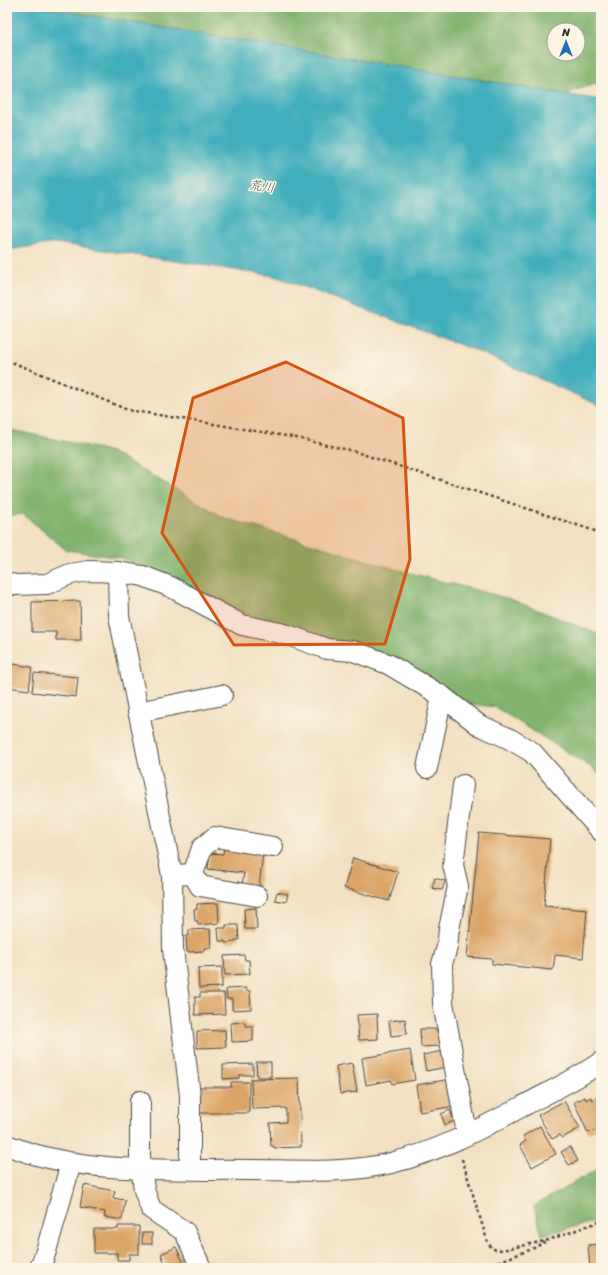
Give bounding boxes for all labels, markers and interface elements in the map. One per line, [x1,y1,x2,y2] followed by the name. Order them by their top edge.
[546,22,586,62] north arrow
[561,23,570,42] text: N
[248,173,276,199] water label: 荒川

